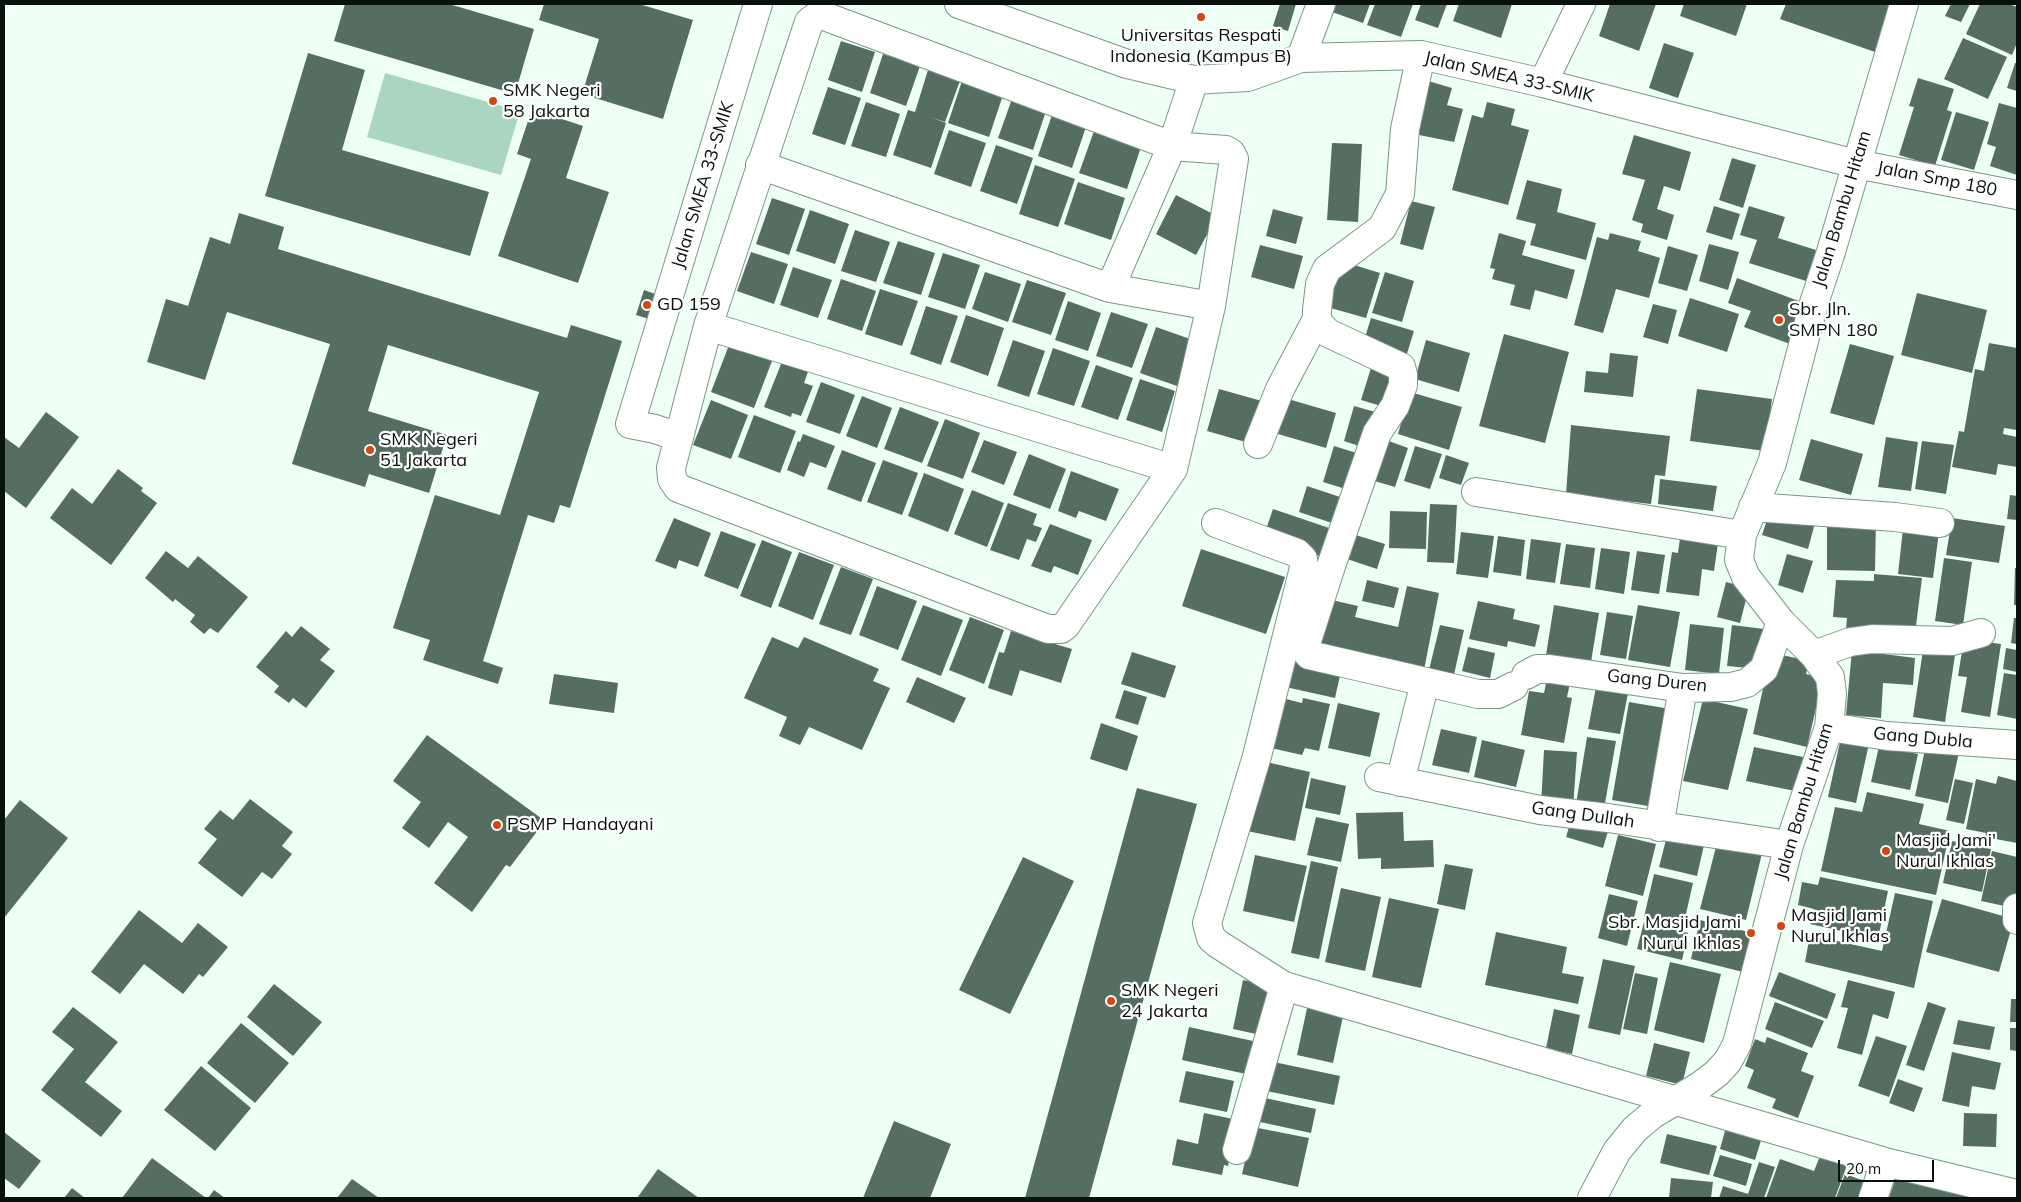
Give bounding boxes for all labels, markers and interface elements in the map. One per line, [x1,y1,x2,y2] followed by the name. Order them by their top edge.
[1195,11,1207,23] marker: Universitas Respati Indonesia (Kampus B)
[1110,25,1292,68] place label: Universitas Respati Indonesia (Kampus B)
[1422,47,1596,107] street label: Jalan SMEA 33-SMIK
[503,80,600,122] place label: SMK Negeri 58 Jakarta
[487,95,499,107] marker: SMK Negeri 58 Jakarta
[667,99,739,271] street label: Jalan SMEA 33-SMIK
[1808,128,1876,290] street label: Jalan Bambu Hitam
[1875,157,1999,201] street label: Jalan Smp 180
[657,294,721,316] place label: GD 159
[641,299,653,311] marker: GD 159
[1789,299,1878,342] place label: Sbr. Jln. SMPN 180
[1773,314,1785,326] marker: Sbr. Jln. SMPN 180
[380,429,477,472] place label: SMK Negeri 51 Jakarta
[364,444,376,456] marker: SMK Negeri 51 Jakarta
[1606,665,1708,697] street label: Gang Duren
[1770,720,1838,882] street label: Jalan Bambu Hitam
[1872,723,1974,753] street label: Gang Dubla
[1530,797,1636,833] street label: Gang Dullah
[507,814,653,836] place label: PSMP Handayani
[491,819,503,831] marker: PSMP Handayani
[1896,830,1996,872] place label: Masjid Jami' Nurul Ikhlas
[1880,845,1892,857] marker: Masjid Jami' Nurul Ikhlas
[1791,905,1889,948] place label: Masjid Jami Nurul Ikhlas
[1608,912,1741,954] place label: Sbr. Masjid Jami Nurul Ikhlas
[1775,920,1787,932] marker: Masjid Jami Nurul Ikhlas
[1745,927,1757,939] marker: Sbr. Masjid Jami Nurul Ikhlas
[1121,980,1218,1022] place label: SMK Negeri 24 Jakarta
[1105,995,1117,1007] marker: SMK Negeri 24 Jakarta
[1841,1150,1937,1182] scale bar
[1846,1159,1881,1178] text: 20 m

